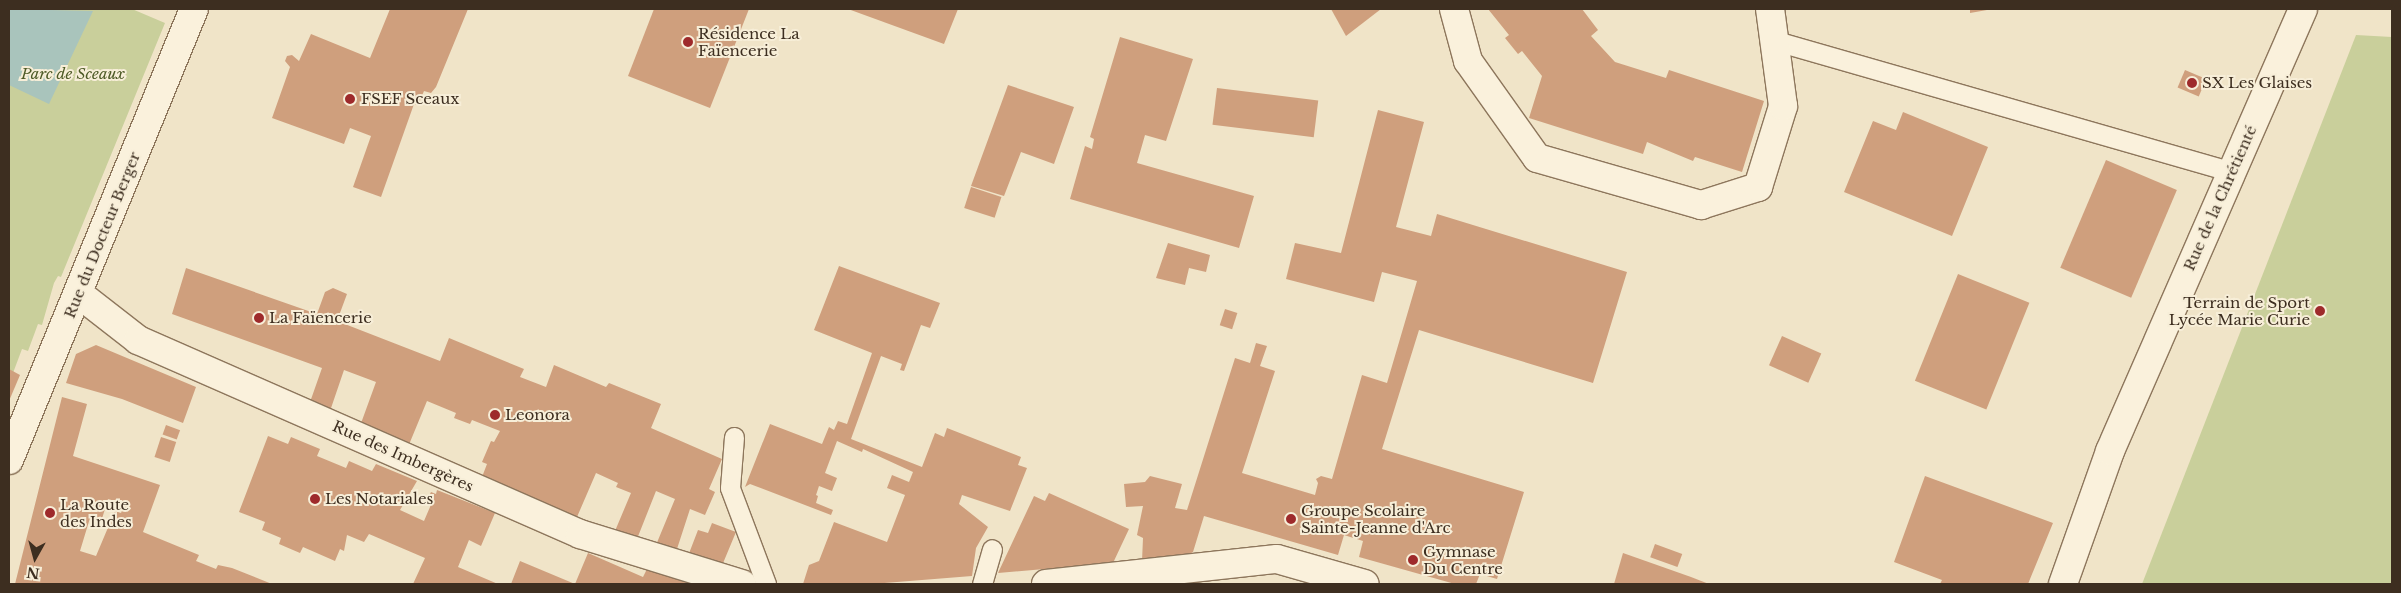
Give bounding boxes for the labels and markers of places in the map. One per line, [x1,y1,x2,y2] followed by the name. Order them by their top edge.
[698,24,799,59] place label: Résidence La Faïencerie
[682,36,694,48] marker: Résidence La Faïencerie
[2202,74,2312,92] place label: SX Les Glaises
[2186,77,2198,89] marker: SX Les Glaises
[361,90,460,108] place label: FSEF Sceaux
[343,92,357,106] marker: FSEF Sceaux
[2169,293,2310,328] place label: Terrain de Sport Lycée Marie Curie
[2314,305,2326,317] marker: Terrain de Sport Lycée Marie Curie
[269,309,372,327] place label: La Faïencerie
[253,312,265,324] marker: La Faïencerie
[505,406,570,424] place label: Leonora
[489,409,501,421] marker: Leonora
[325,490,433,508] place label: Les Notariales
[309,493,321,505] marker: Les Notariales
[60,495,132,530] place label: La Route des Indes
[1301,501,1451,536] place label: Groupe Scolaire Sainte-Jeanne d'Arc
[44,507,56,519] marker: La Route des Indes
[1285,513,1297,525] marker: Groupe Scolaire Sainte-Jeanne d'Arc
[1423,542,1503,577] place label: Gymnase Du Centre
[1407,554,1419,566] marker: Gymnase Du Centre

